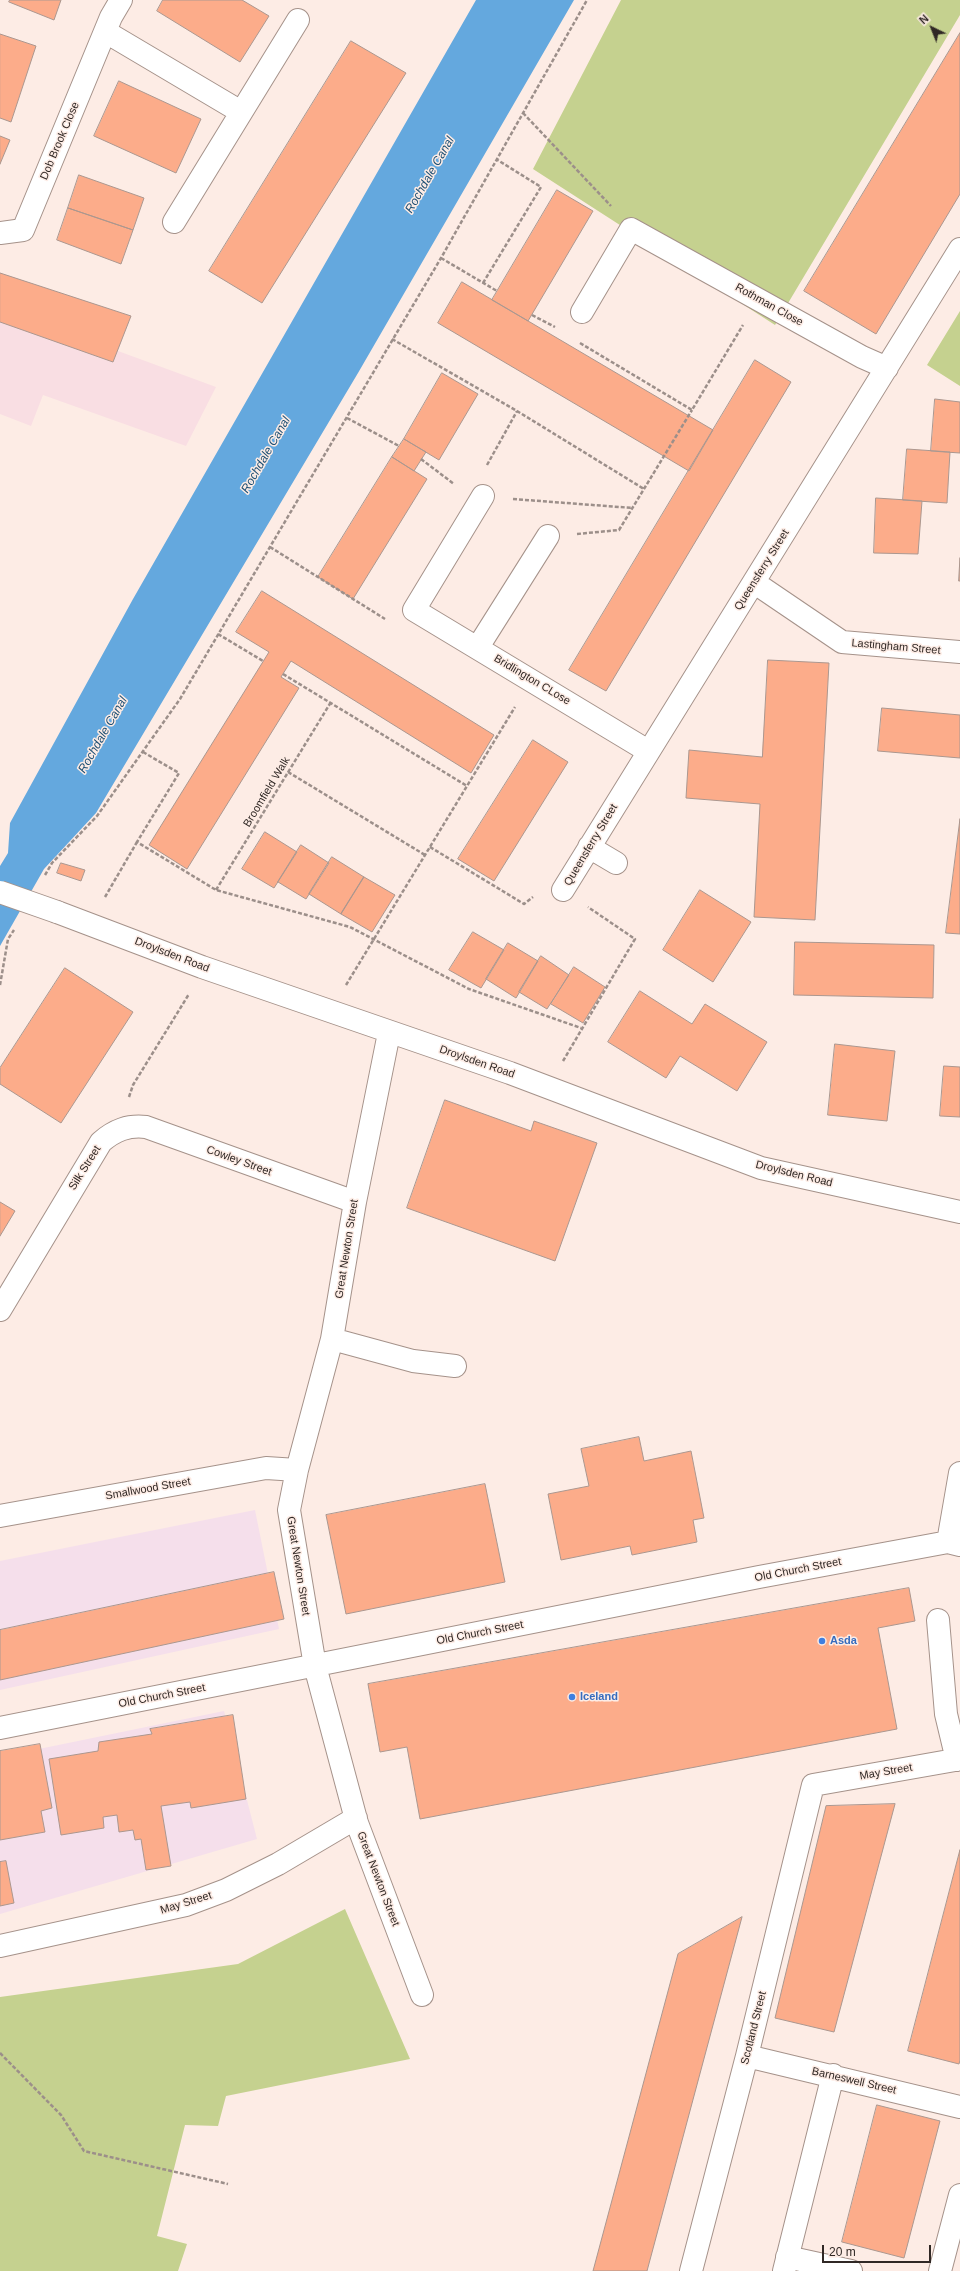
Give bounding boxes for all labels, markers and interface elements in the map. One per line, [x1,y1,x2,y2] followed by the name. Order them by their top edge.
[912,8,952,48] north arrow
[917,12,931,26] text: N
[38,100,82,182] street label: Dob Brook Close
[402,134,458,216] water label: Rochdale Canal
[733,281,805,329] street label: Rothman Close
[238,414,294,496] water label: Rochdale Canal
[732,527,792,613] street label: Queensferry Street
[851,637,941,657] street label: Lastingham Street
[491,652,573,708] street label: Bridlington CLose
[75,694,131,776] water label: Rochdale Canal
[241,754,293,830] street label: Broomfield Walk
[561,802,621,888] street label: Queensferry Street
[133,935,211,975] street label: Droylsden Road
[438,1043,516,1081] street label: Droylsden Road
[66,1143,104,1193] street label: Silk Street
[205,1143,273,1179] street label: Cowley Street
[754,1158,834,1190] street label: Droylsden Road
[333,1198,361,1300] street label: Great Newton Street
[104,1475,192,1503] street label: Smallwood Street
[284,1515,312,1617] street label: Great Newton Street
[754,1555,842,1585] street label: Old Church Street
[436,1618,524,1648] street label: Old Church Street
[830,1634,857,1648] place label: Asda
[817,1636,827,1646] marker: Asda
[118,1681,206,1711] street label: Old Church Street
[580,1690,618,1704] place label: Iceland
[567,1692,577,1702] marker: Iceland
[859,1761,913,1783] street label: May Street
[354,1830,402,1928] street label: Great Newton Street
[159,1889,213,1917] street label: May Street
[738,1990,770,2066] street label: Scotland Street
[811,2065,897,2097] street label: Barneswell Street
[824,2237,933,2263] scale bar
[829,2245,856,2259] text: 20 m

